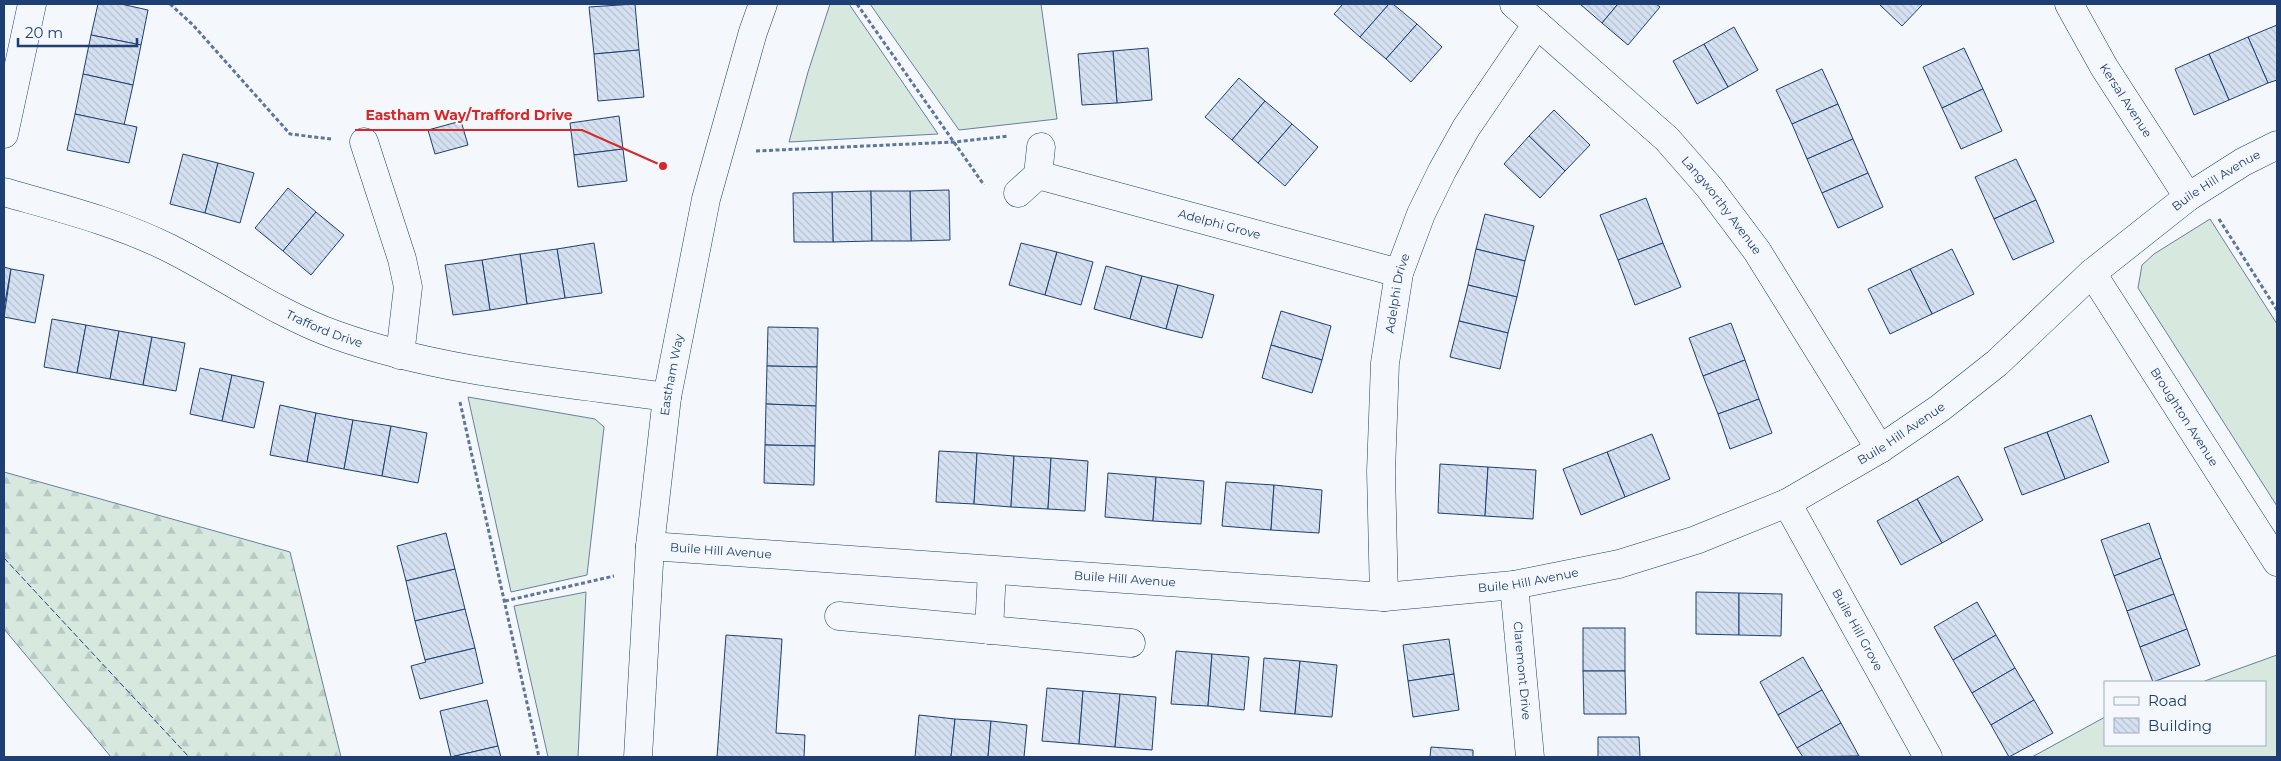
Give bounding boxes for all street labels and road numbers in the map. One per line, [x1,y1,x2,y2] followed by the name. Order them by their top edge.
[2097,61,2155,140] street label: Kersal Avenue
[2169,147,2263,214] street label: Buile Hill Avenue
[1678,153,1765,257] street label: Langworthy Avenue
[1177,205,1262,242] street label: Adelphi Grove
[1382,251,1413,334] street label: Adelphi Drive
[284,306,364,350] street label: Trafford Drive
[657,332,686,416] street label: Eastham Way
[2147,364,2222,469] street label: Broughton Avenue
[1855,399,1948,468] street label: Buile Hill Avenue
[669,539,772,561] street label: Buile Hill Avenue
[1477,564,1580,595] street label: Buile Hill Avenue
[1074,567,1176,590] street label: Buile Hill Avenue
[1829,586,1887,673] street label: Buile Hill Grove
[1510,621,1535,720] street label: Claremont Drive

